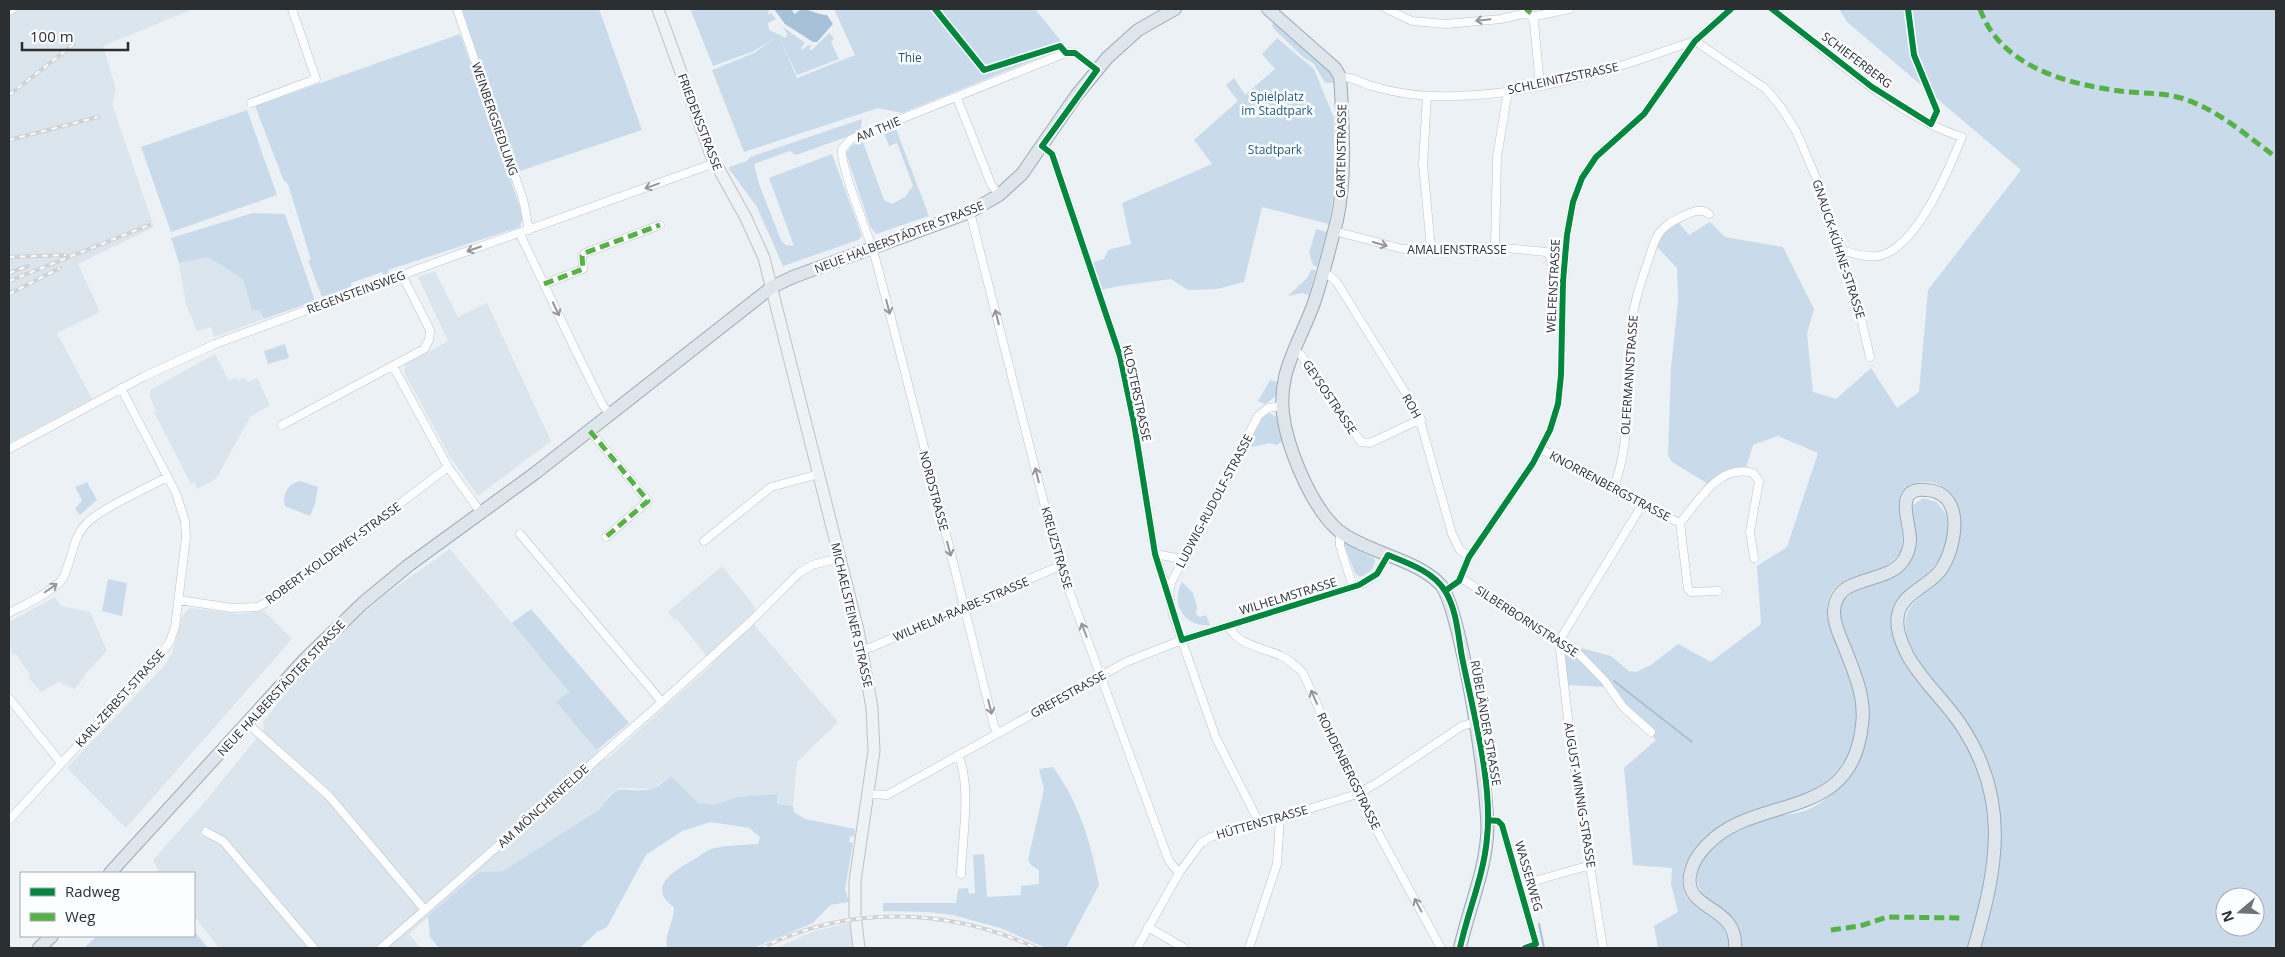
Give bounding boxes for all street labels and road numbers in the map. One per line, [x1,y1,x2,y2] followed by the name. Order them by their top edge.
[1818,28,1896,92] street label: SCHIEFERBERG
[1506,58,1620,98] street label: SCHLEINITZSTRASSE
[468,60,522,178] street label: WEINBERGSIEDLUNG
[674,71,726,173] street label: FRIEDENSSTRASSE
[1332,104,1350,198] street label: GARTENSTRASSE
[853,112,903,146] street label: AM THIE
[1808,177,1870,321] street label: GNAUCK-KÜHNE-STRASSE
[812,197,986,277] street label: NEUE HALBERSTÄDTER STRASSE
[1542,239,1564,333] street label: WELFENSTRASSE
[1407,241,1507,258] street label: AMALIENSTRASSE
[304,266,408,318] street label: REGENSTEINSWEG
[1616,314,1642,436] street label: OLFERMANNSTRASSE
[1118,343,1156,443] street label: KLOSTERSTRASSE
[1299,357,1361,437] street label: GEYSOSTRASSE
[1398,391,1426,421] street label: ROH
[1171,431,1257,571] street label: LUDWIG-RUDOLF-STRASSE
[1547,447,1673,525] street label: KNORRENBERGSTRASSE
[915,449,953,533] street label: NORDSTRASSE
[262,498,404,608] street label: ROBERT-KOLDEWEY-STRASSE
[1037,505,1077,591] street label: KREUZSTRASSE
[827,541,877,689] street label: MICHAELSTEINER STRASSE
[890,573,1032,645] street label: WILHELM-RAABE-STRASSE
[1237,573,1339,619] street label: WILHELMSTRASSE
[1472,581,1582,661] street label: SILBERBORNSTRASSE
[213,616,349,760] street label: NEUE HALBERSTÄDTER STRASSE
[71,645,169,751] street label: KARL-ZERBST-STRASSE
[1467,659,1505,787] street label: RÜBELÄNDER STRASSE
[1027,666,1109,722] street label: GREFESTRASSE
[1313,709,1385,833] street label: ROHDENBERGSTRASSE
[1560,721,1600,869] street label: AUGUST-WINNIG-STRASSE
[494,760,592,852] street label: AM MÖNCHENFELDE
[1214,801,1310,843] street label: HÜTTENSTRASSE
[1511,839,1547,913] street label: WASSERWEG

